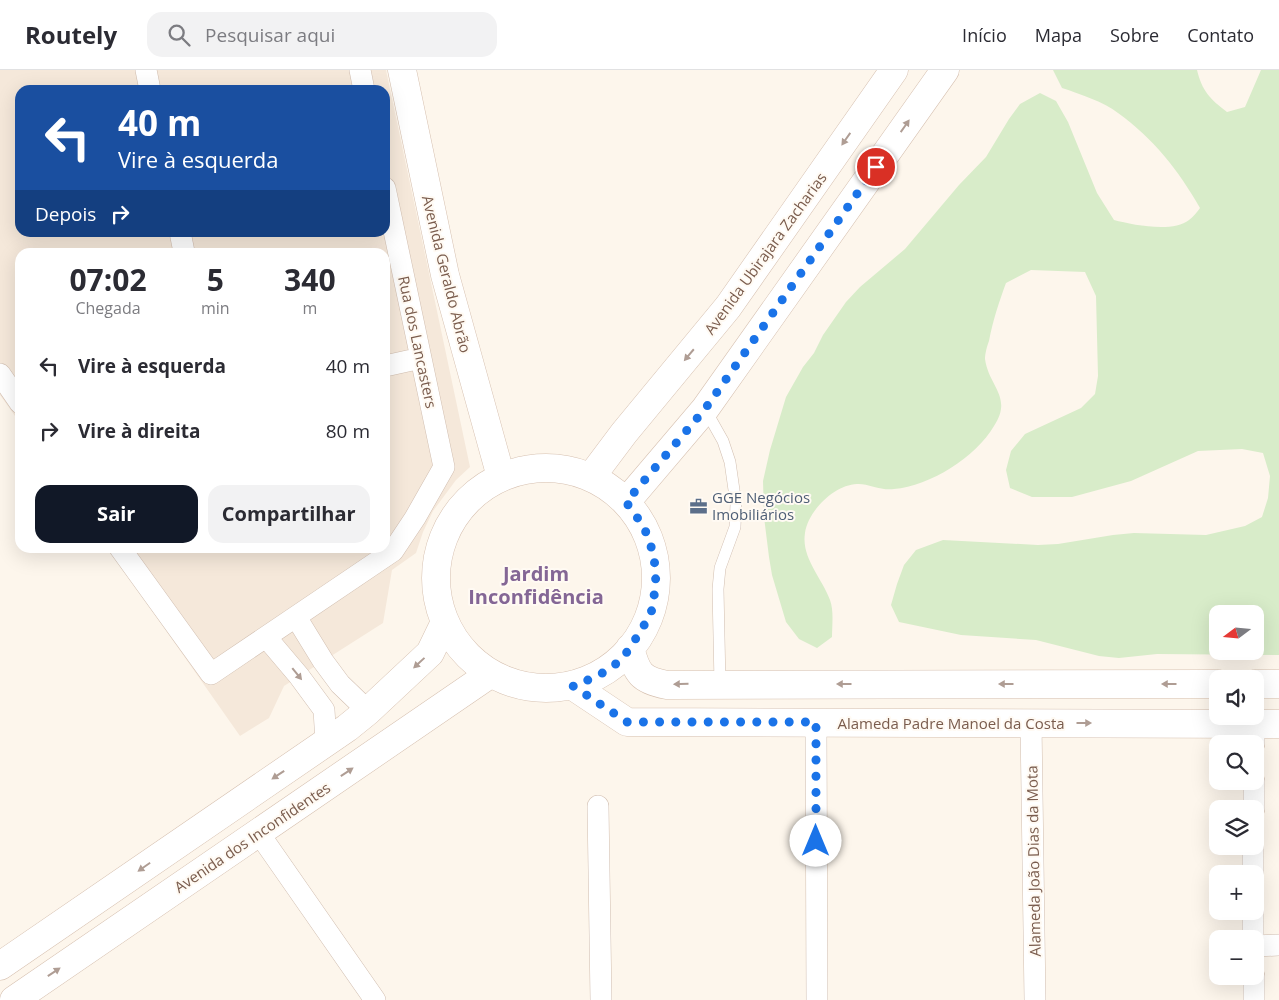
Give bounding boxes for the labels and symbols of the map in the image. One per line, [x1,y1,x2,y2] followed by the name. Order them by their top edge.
[900,119,910,133] one-way arrow
[841,132,851,145] one-way arrow
[855,146,897,188] pin
[699,168,831,338] street label: Avenida Ubirajara Zacharias
[418,193,476,355] street label: Avenida Geraldo Abrão
[394,274,442,410] street label: Rua dos Lancasters
[683,348,694,361] one-way arrow
[712,487,810,524] place label: GGE Negócios Imobiliários
[688,496,708,516] office icon: GGE Negócios Imobiliários
[468,560,604,610] district label: Jardim Inconfidência
[1209,605,1264,660] north arrow
[413,657,425,669] one-way arrow
[292,667,303,680] one-way arrow
[673,680,689,688] one-way arrow
[836,680,852,688] one-way arrow
[998,680,1014,688] one-way arrow
[1161,680,1177,688] one-way arrow
[837,713,1065,733] street label: Alameda Padre Manoel da Costa
[1076,719,1092,727] one-way arrow
[1021,765,1045,957] street label: Alameda João Dias da Mota
[340,767,353,777] one-way arrow
[272,770,285,780] one-way arrow
[170,777,334,897] street label: Avenida dos Inconfidentes
[789,814,841,866] position arrow
[138,862,151,872] one-way arrow
[47,968,61,977] one-way arrow

